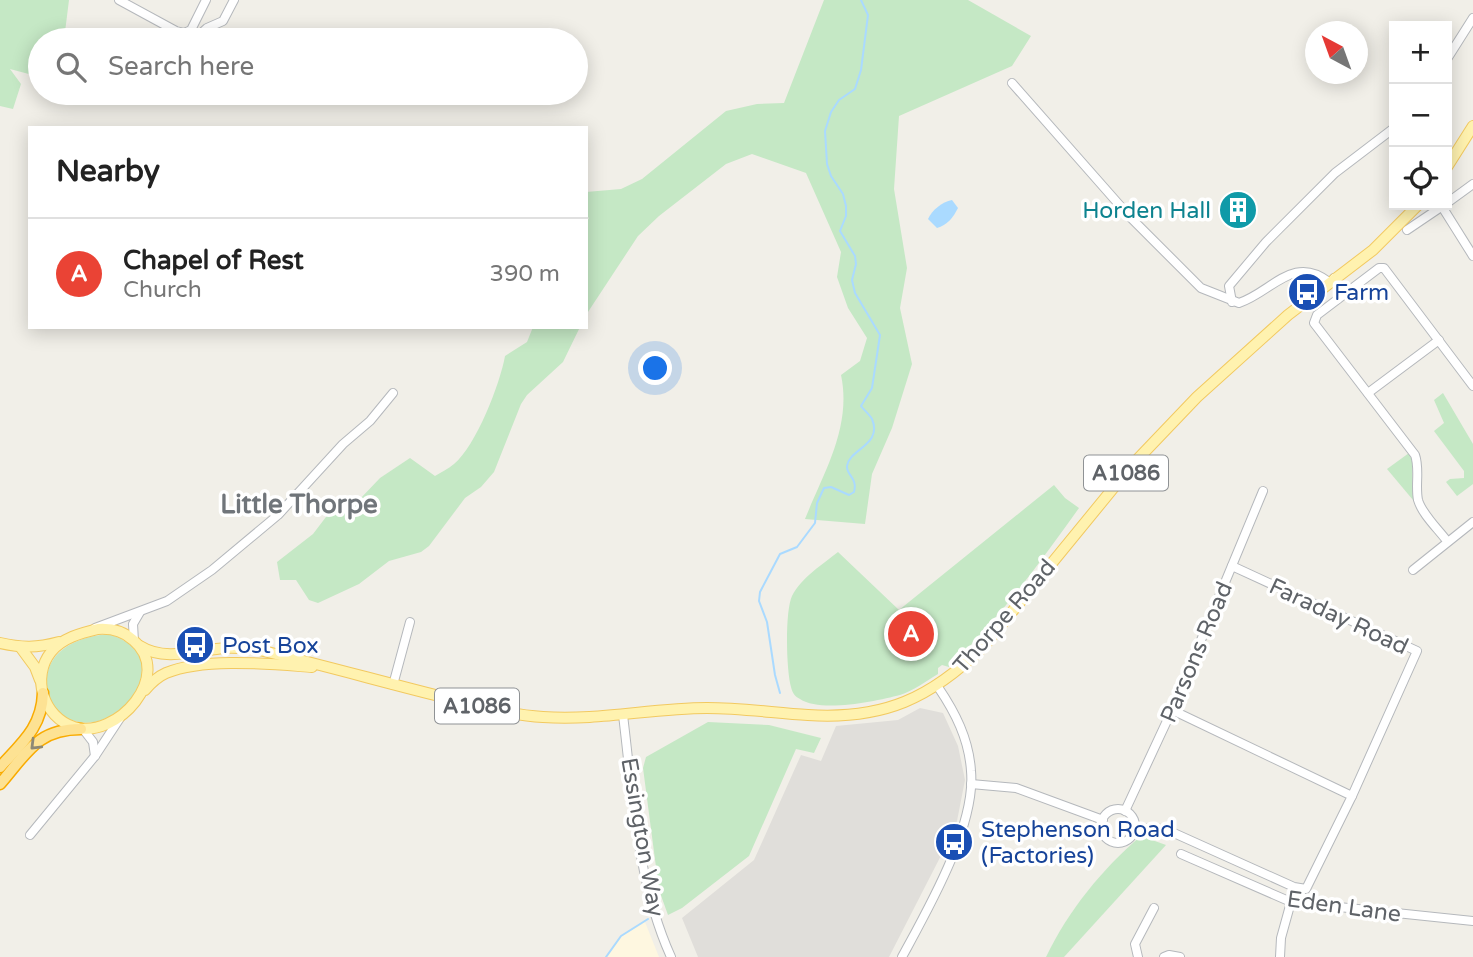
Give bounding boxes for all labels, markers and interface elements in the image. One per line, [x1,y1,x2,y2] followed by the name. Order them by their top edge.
[1305,21,1368,84] north arrow
[1389,21,1452,210] map controls
[1389,21,1452,84] button: +
[28,28,588,105] search box
[52,48,90,86] icon: search
[108,51,254,82] text: Search here
[1389,84,1452,147] button: −
[1389,147,1452,210] button: locate
[56,153,160,190] text: Nearby
[1217,189,1259,231] building icon: Horden Hall
[1082,197,1211,225] place label: Horden Hall
[123,245,304,276] text: Chapel of Rest
[70,260,88,288] text: A
[490,260,560,288] text: 390 m
[1286,271,1328,313] bus stop icon: Farm
[123,276,202,304] text: Church
[1334,279,1389,307] place label: Farm
[638,351,672,385] your location
[1084,456,1168,490] road number: A1086
[220,489,378,520] district label: Little Thorpe
[948,554,1062,679] street label: Thorpe Road
[1265,572,1413,661] street label: Faraday Road
[1155,578,1239,727] street label: Parsons Road
[888,608,934,660] pin: A
[174,624,216,666] bus stop icon: Post Box
[222,632,319,660] place label: Post Box
[435,688,519,724] road number: A1086
[30,737,43,750] one-way arrow
[614,756,670,919] street label: Essington Way
[981,816,1175,870] place label: Stephenson Road (Factories)
[933,821,975,863] bus stop icon: Stephenson Road (Factories)
[1285,885,1403,929] street label: Eden Lane

